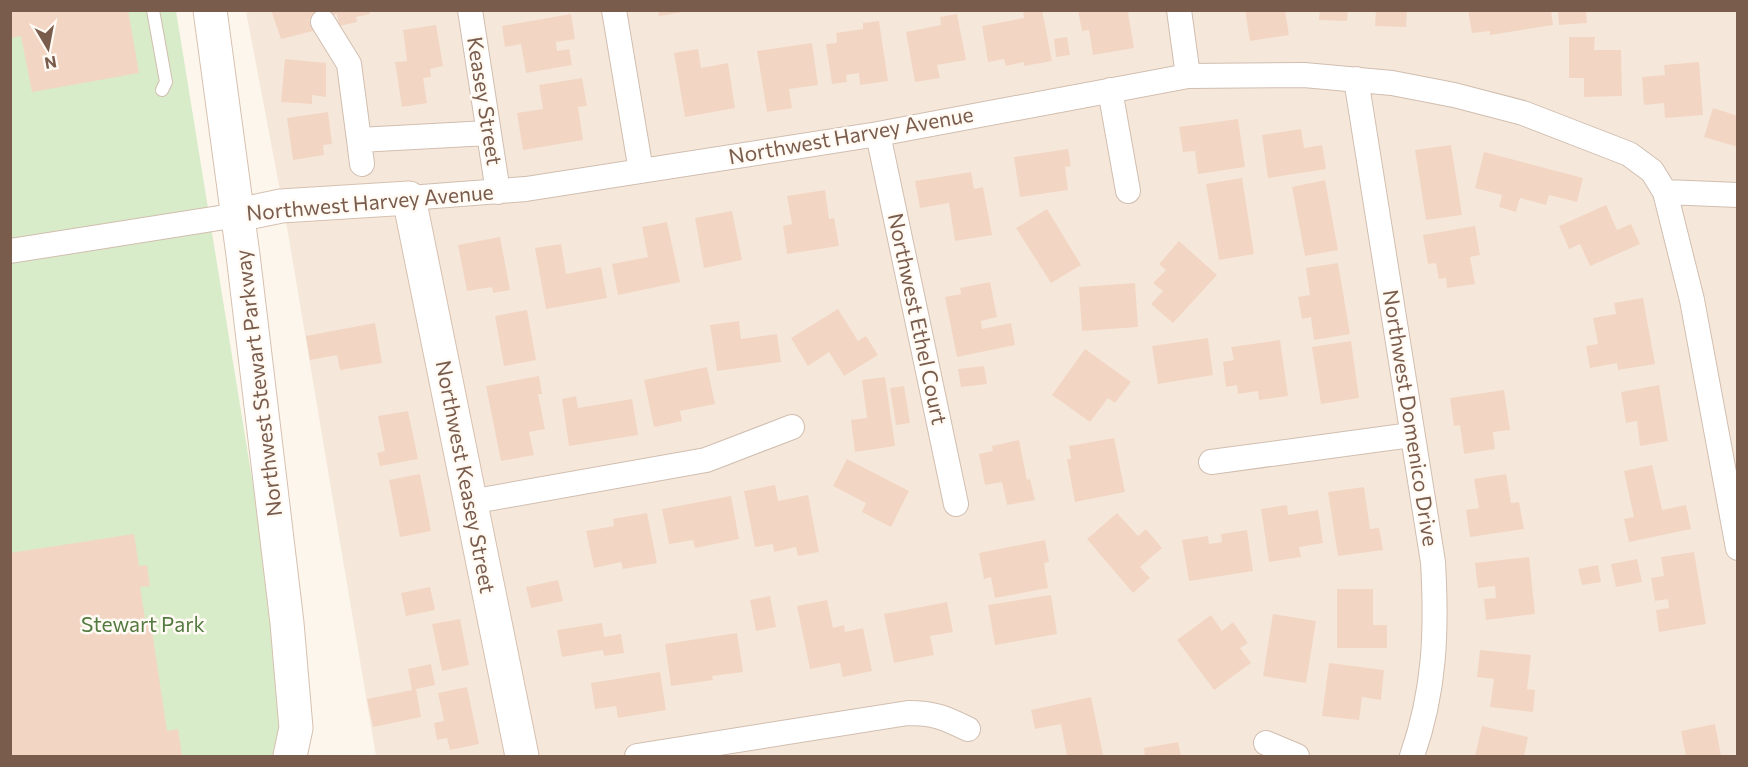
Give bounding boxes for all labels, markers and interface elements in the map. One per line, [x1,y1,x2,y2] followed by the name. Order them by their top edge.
[18,18,78,78] north arrow
[463,35,508,167] street label: Keasey Street
[43,53,58,74] text: N
[726,101,975,168] street label: Northwest Harvey Avenue
[245,178,495,225] street label: Northwest Harvey Avenue
[884,211,953,427] street label: Northwest Ethel Court
[229,248,286,518] street label: Northwest Stewart Parkway
[1379,288,1444,548] street label: Northwest Domenico Drive
[432,358,501,595] street label: Northwest Keasey Street
[81,611,205,636] park label: Stewart Park

